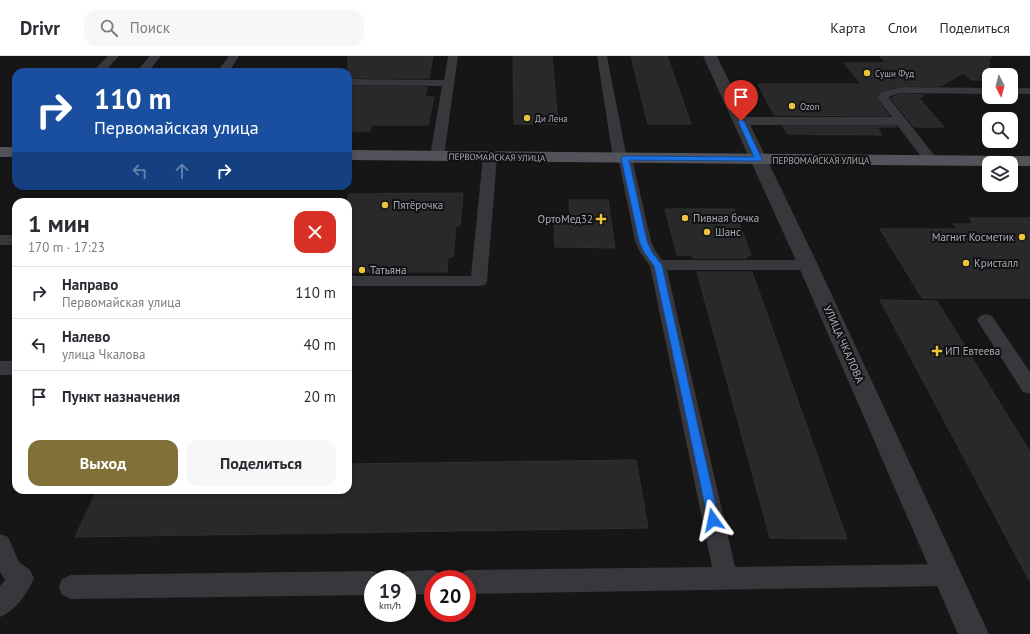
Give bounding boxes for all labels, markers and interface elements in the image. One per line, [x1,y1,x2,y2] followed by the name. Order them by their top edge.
[84,10,364,46] search box
[20,16,60,40] text: Drivr
[98,17,120,39] icon: search
[130,18,170,37] text: Поиск
[830,19,866,37] text: Карта
[888,19,917,37] text: Слои
[939,19,1010,37] text: Поделиться
[862,68,872,78] marker: Суши Фуд
[875,68,914,79] place label: Суши Фуд
[982,68,1018,104] north arrow
[982,68,1018,192] map controls
[94,80,171,117] text: 110 m
[724,80,758,121] pin
[28,84,80,136] icon: right
[730,86,752,108] icon: arrive
[787,101,797,111] marker: Ozon
[800,101,820,112] place label: Ozon
[982,112,1018,148] button: search
[522,113,532,123] marker: Ди Лена
[535,113,568,124] place label: Ди Лена
[94,116,259,139] text: Первомайская улица
[449,151,546,163] street label: ПЕРВОМАЙСКАЯ УЛИЦА
[773,155,870,166] street label: ПЕРВОМАЙСКАЯ УЛИЦА
[982,156,1018,192] button: layers
[129,160,151,182] icon: left
[171,160,193,182] icon: ahead
[213,160,235,182] icon: right
[393,198,443,212] place label: Пятёрочка
[380,200,390,210] marker: Пятёрочка
[28,208,90,239] text: 1 мин
[294,211,336,253] button: close
[693,211,759,225] place label: Пивная бочка
[538,212,593,226] place label: ОртоМед32
[680,213,690,223] marker: Пивная бочка
[596,214,606,224] marker: ОртоМед32
[715,225,741,239] place label: Шанс
[702,227,712,237] marker: Шанс
[932,230,1015,244] place label: Магнит Косметик
[1017,232,1027,242] marker: Магнит Косметик
[28,239,105,256] text: 170 m · 17:23
[974,256,1018,270] place label: Кристалл
[961,258,971,268] marker: Кристалл
[370,263,406,277] place label: Татьяна
[357,265,367,275] marker: Татьяна
[62,275,118,294] text: Направо
[28,282,50,304] icon: right
[295,283,336,302] text: 110 m
[62,294,181,311] text: Первомайская улица
[821,303,868,386] street label: УЛИЦА ЧКАЛОВА
[62,327,110,346] text: Налево
[28,334,50,356] icon: left
[303,335,336,354] text: 40 m
[945,344,1000,358] place label: ИП Евтеева
[62,346,146,363] text: улица Чкалова
[932,346,942,356] marker: ИП Евтеева
[28,386,50,408] icon: arrive
[62,387,180,406] text: Пункт назначения
[303,387,336,406] text: 20 m
[28,440,178,486] button: Выход
[186,440,336,486] button: Поделиться
[692,499,734,541] position arrow
[424,570,476,622] speed limit sign: 20
[379,578,401,604] text: 19
[379,599,401,612] text: km/h

